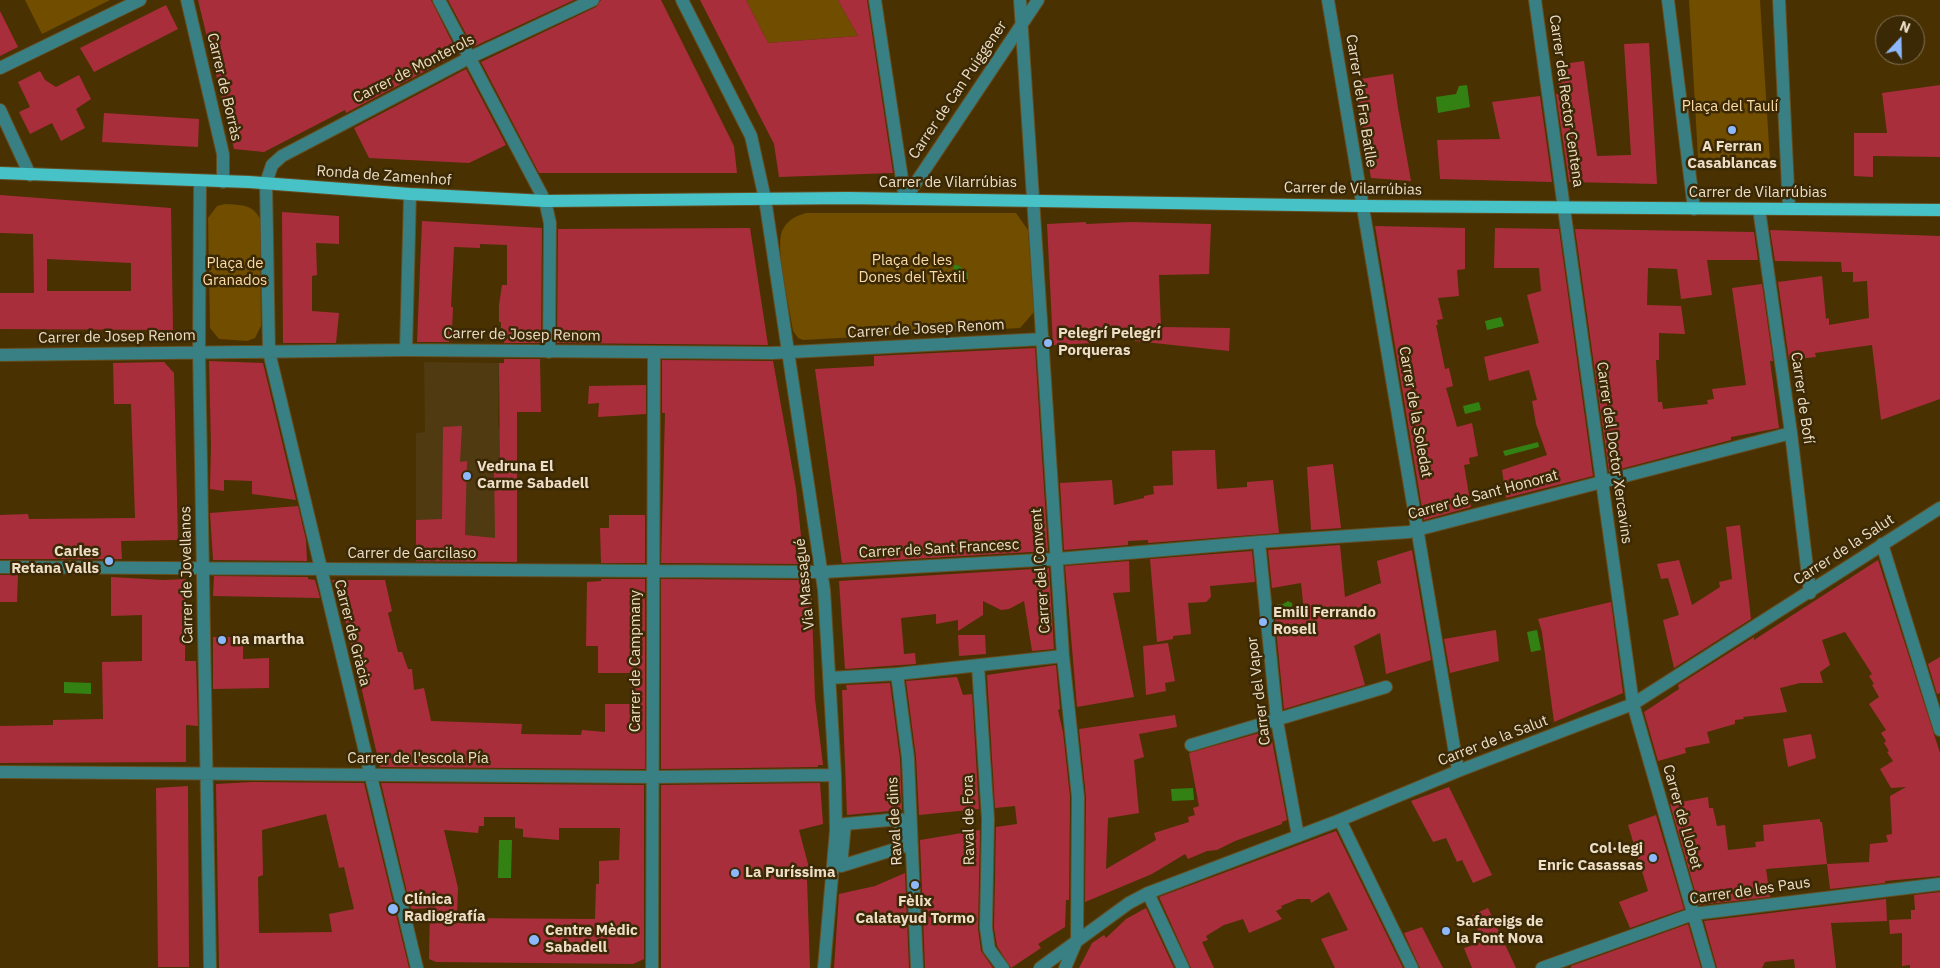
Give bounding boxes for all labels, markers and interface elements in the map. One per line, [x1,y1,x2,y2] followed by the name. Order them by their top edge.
[1545,14,1587,188] street label: Carrer del Rector Centena
[1875,15,1925,65] north arrow
[905,17,1011,163] street label: Carrer de Can Puiggener
[1897,17,1913,37] text: N
[203,31,245,143] street label: Carrer de Borràs
[350,31,478,107] street label: Carrer de Monterols
[1342,33,1380,169] street label: Carrer del Fra Batlle
[1682,98,1778,116] park label: Plaça del Taulí
[1726,124,1738,136] marker: A Ferran Casablancas
[1687,138,1777,173] place label: A Ferran Casablancas
[316,162,452,190] street label: Ronda de Zamenhof
[879,174,1017,192] street label: Carrer de Vilarrúbias
[1284,179,1422,199] street label: Carrer de Vilarrúbias
[1689,184,1827,202] street label: Carrer de Vilarrúbias
[859,252,965,287] park label: Plaça de les Dones del Tèxtil
[203,255,267,290] park label: Plaça de Granados
[847,316,1005,342] street label: Carrer de Josep Renom
[443,325,601,345] street label: Carrer de Josep Renom
[1058,325,1161,360] place label: Pelegrí Pelegrí Porqueras
[38,327,196,347] street label: Carrer de Josep Renom
[1042,337,1054,349] marker: Pelegrí Pelegrí Porqueras
[1395,345,1435,479] street label: Carrer de la Soledat
[1787,351,1817,445] street label: Carrer de Bofí
[1592,361,1636,545] street label: Carrer del Doctor Xercavins
[477,458,589,493] place label: Vedruna El Carme Sabadell
[1406,466,1560,524] street label: Carrer de Sant Honorat
[461,470,473,482] marker: Vedruna El Carme Sabadell
[177,506,197,644] street label: Carrer de Jovellanos
[1028,508,1054,634] street label: Carrer del Convent
[1790,511,1898,589] street label: Carrer de la Salut
[858,536,1020,562] street label: Carrer de Sant Francesc
[791,537,819,631] street label: Via Massagué
[11,543,99,578] place label: Carles Retana Valls
[348,545,476,563] street label: Carrer de Garcilaso
[103,555,115,567] marker: Carles Retana Valls
[330,578,374,688] street label: Carrer de Gràcia
[627,590,645,732] street label: Carrer de Campmany
[1273,604,1376,639] place label: Emili Ferrando Rosell
[1257,616,1269,628] marker: Emili Ferrando Rosell
[232,631,304,649] place label: na martha
[216,634,228,646] marker: na martha
[1243,636,1275,746] street label: Carrer del Vapor
[1436,712,1550,770] street label: Carrer de la Salut
[347,750,489,768] street label: Carrer de l'escola Pía
[1658,763,1706,871] street label: Carrer de Llobet
[959,775,979,865] street label: Raval de Fora
[884,776,906,866] street label: Raval de dins
[1538,840,1643,875] place label: Col·legi Enric Casassas
[1647,852,1659,864] marker: Col·legi Enric Casassas
[745,864,835,882] place label: La Puríssima
[729,867,741,879] marker: La Puríssima
[1688,874,1812,908] street label: Carrer de les Paus
[909,879,921,891] marker: Fèlix Calatayud Tormo
[404,891,485,926] place label: Clínica Radiografía
[855,893,975,928] place label: Fèlix Calatayud Tormo
[386,902,400,916] marker: Clínica Radiografía
[1456,913,1543,948] place label: Safareigs de la Font Nova
[545,922,638,957] place label: Centre Mèdic Sabadell
[1440,925,1452,937] marker: Safareigs de la Font Nova
[527,933,541,947] marker: Centre Mèdic Sabadell

